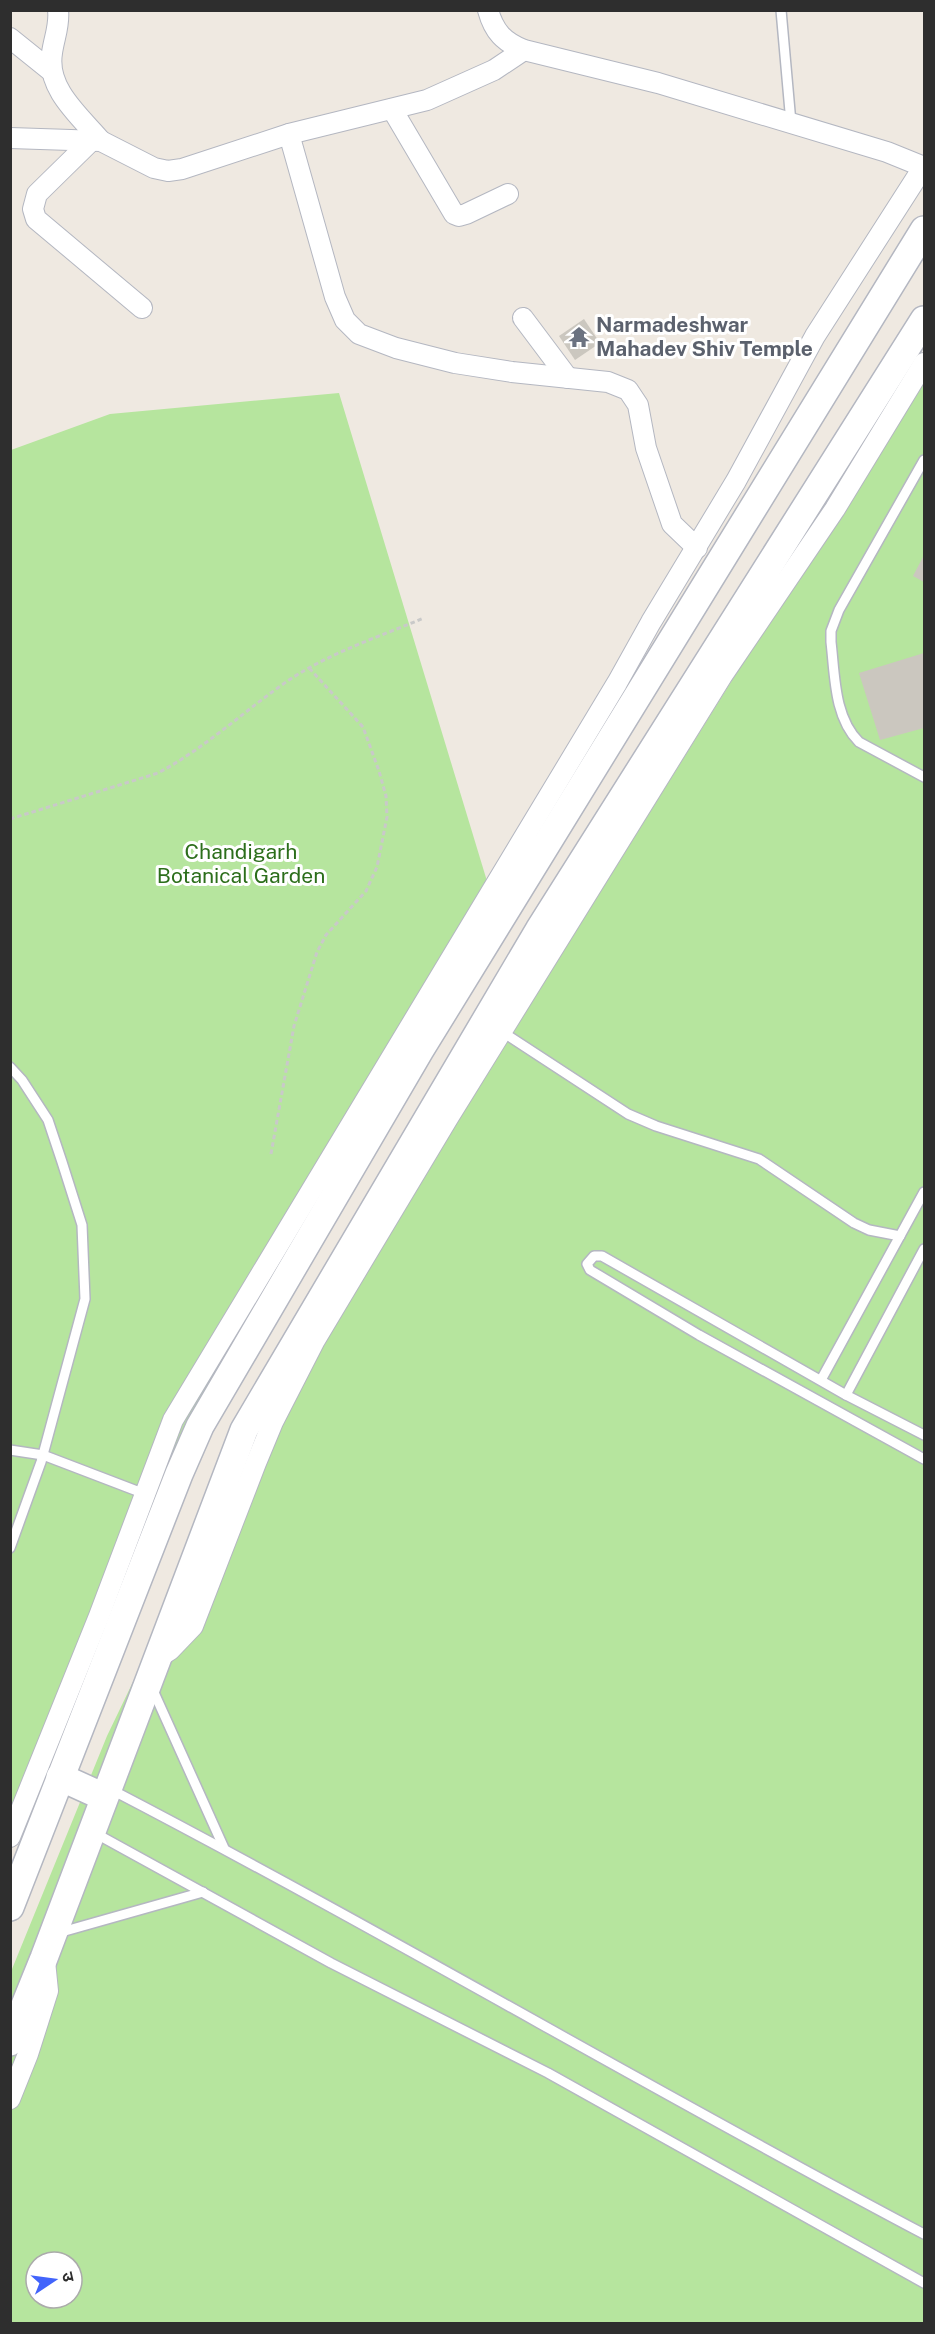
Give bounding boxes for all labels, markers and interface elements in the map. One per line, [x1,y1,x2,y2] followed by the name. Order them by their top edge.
[596,312,813,361] place label: Narmadeshwar Mahadev Shiv Temple
[567,325,591,349] temple icon: Narmadeshwar Mahadev Shiv Temple
[157,839,325,888] park label: Chandigarh Botanical Garden
[24,2250,84,2310] north arrow
[58,2270,79,2284] text: उ

